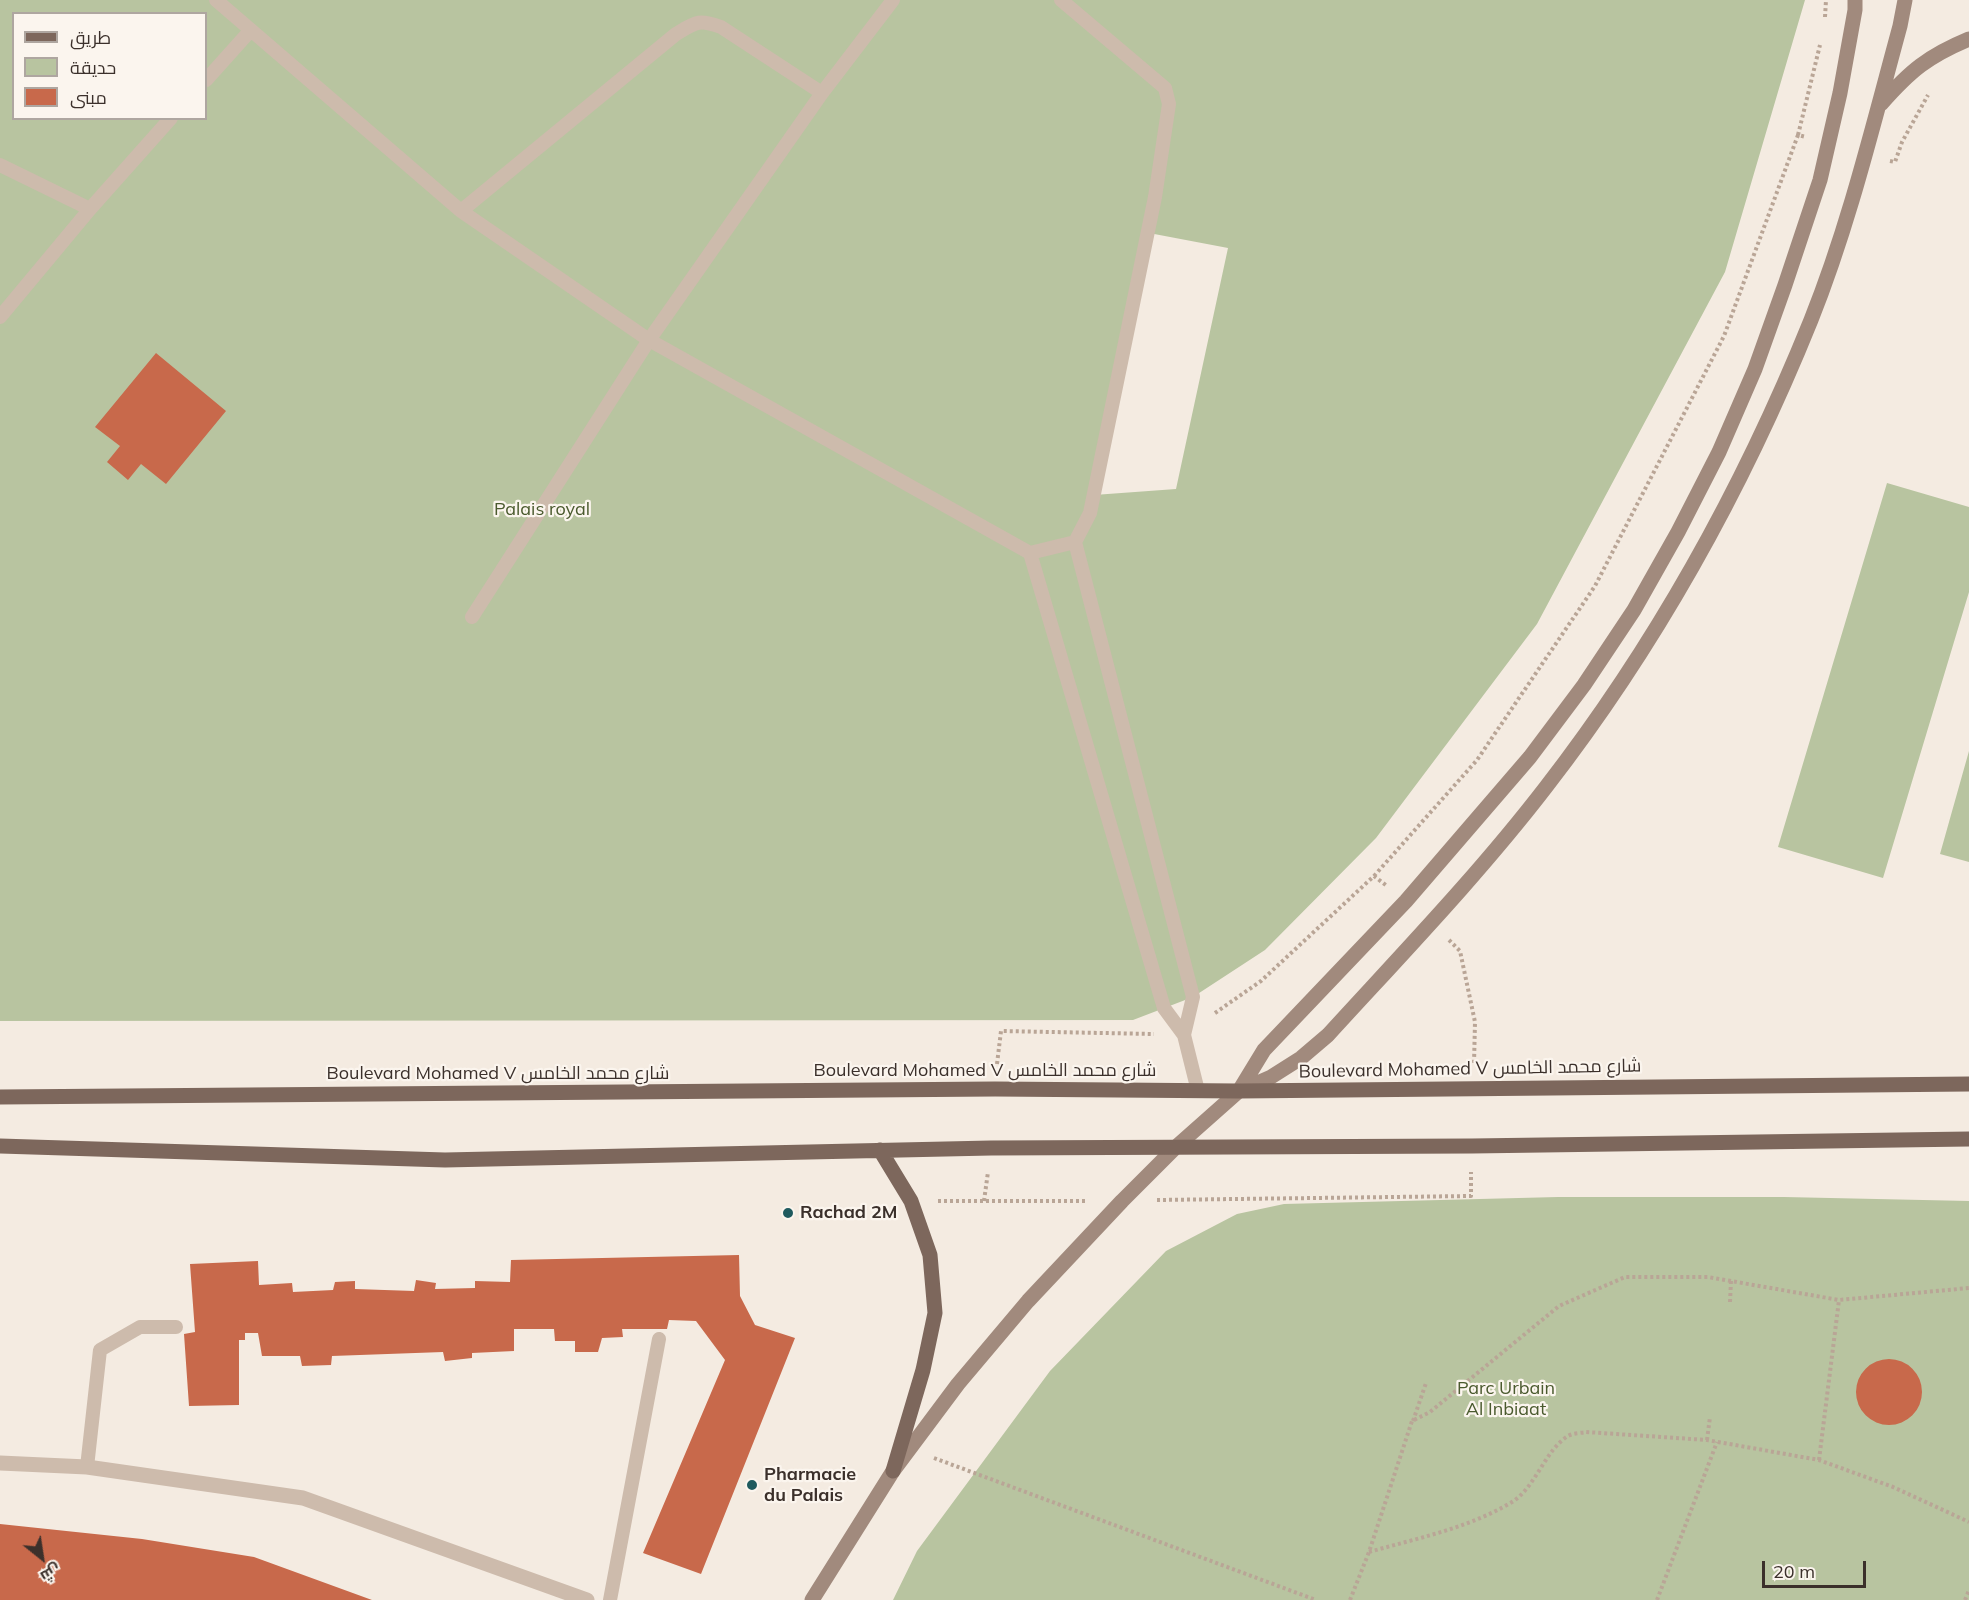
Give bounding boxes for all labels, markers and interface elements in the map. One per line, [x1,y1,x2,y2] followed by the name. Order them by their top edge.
[12,12,207,120] legend
[70,26,111,49] text: طريق
[70,56,116,79] text: حديقة
[70,86,107,109] text: مبنى
[494,499,590,521] park label: Palais royal
[1298,1055,1642,1083] street label: Boulevard Mohamed V شارع محمد الخامس
[814,1060,1156,1082] street label: Boulevard Mohamed V شارع محمد الخامس
[327,1063,669,1085] street label: Boulevard Mohamed V شارع محمد الخامس
[800,1202,897,1224] place label: Rachad 2M
[781,1206,795,1220] marker: Rachad 2M
[1457,1378,1555,1420] park label: Parc Urbain Al Inbiaat
[764,1464,856,1506] place label: Pharmacie du Palais
[745,1478,759,1492] marker: Pharmacie du Palais
[12,1528,72,1588] north arrow
[1765,1549,1868,1587] scale bar
[37,1560,65,1587] text: ش
[1773,1560,1815,1583] text: 20 m

